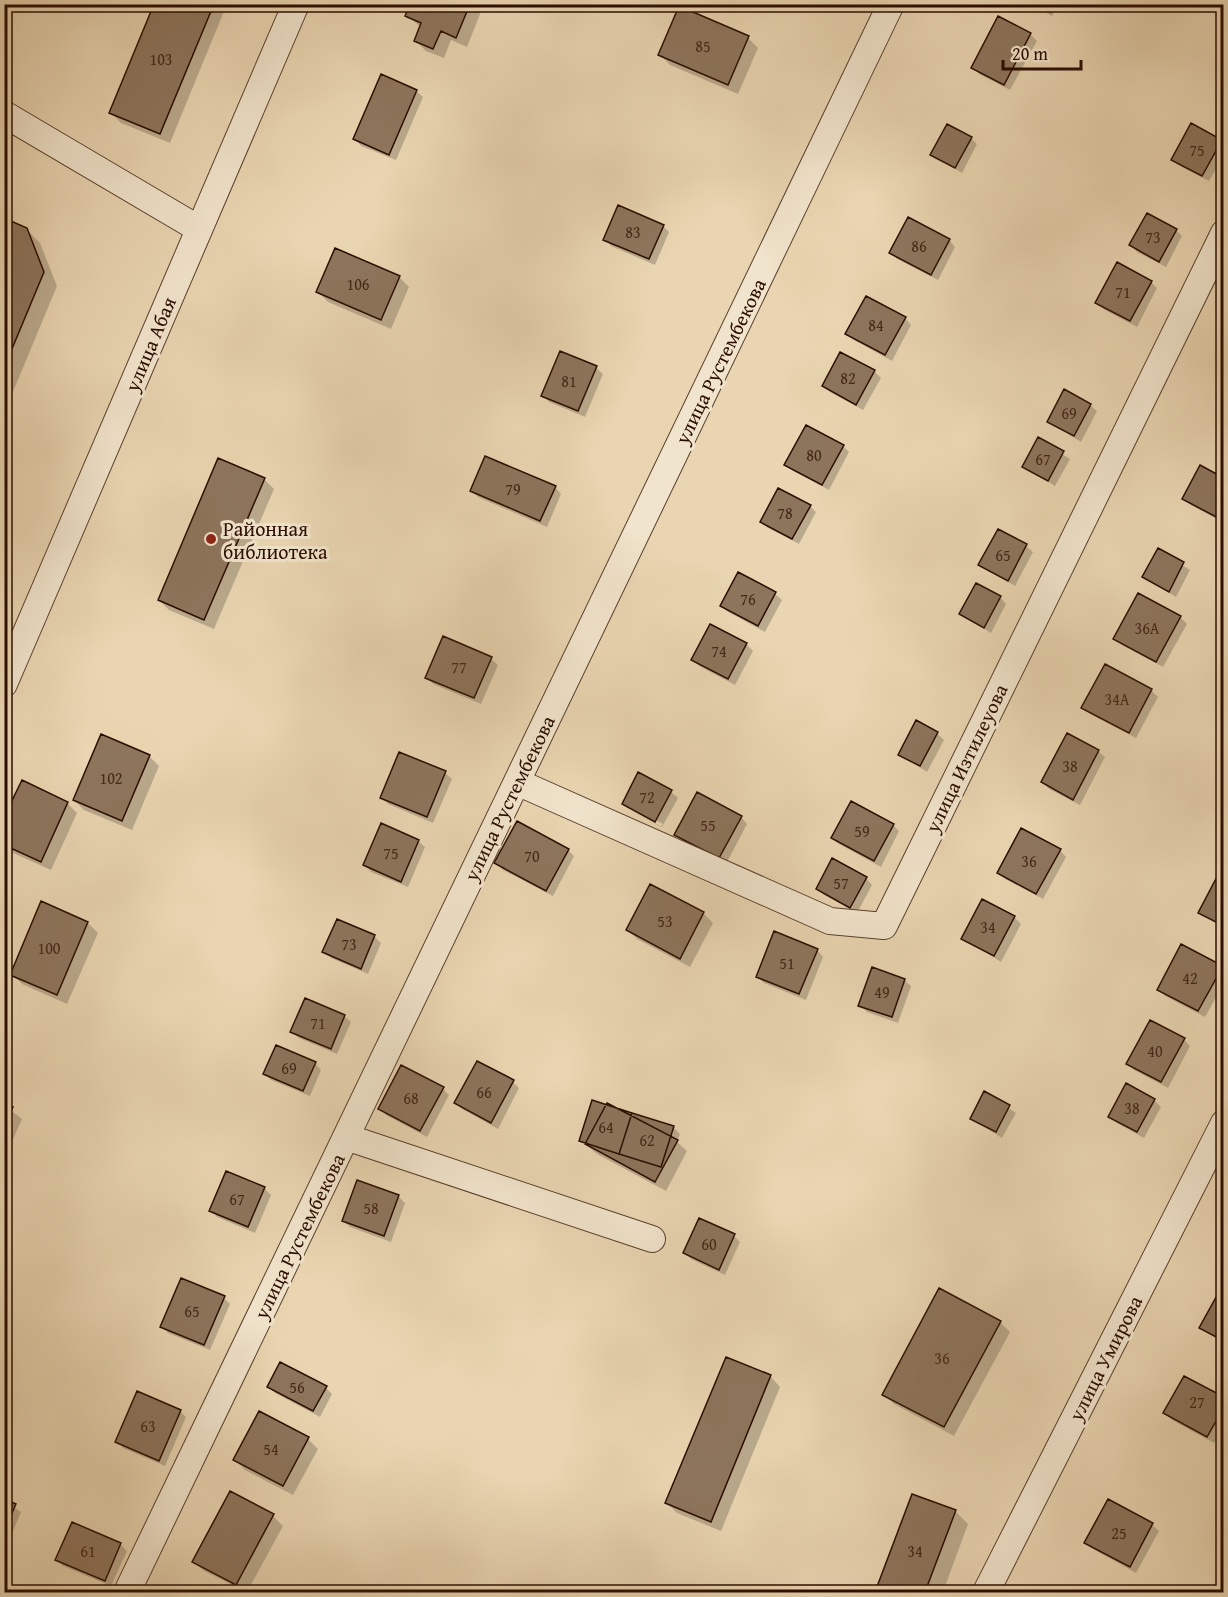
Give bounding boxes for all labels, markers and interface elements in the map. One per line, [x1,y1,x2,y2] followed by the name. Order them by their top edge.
[1003,33,1081,71] scale bar
[695,34,711,58] house number: 85
[1012,40,1048,67] text: 20 m
[149,47,173,71] house number: 103
[1189,138,1205,162] house number: 75
[625,220,641,244] house number: 83
[1145,225,1161,249] house number: 73
[911,234,927,258] house number: 86
[346,272,370,296] house number: 106
[667,273,773,450] street label: улица Рустембекова
[1115,280,1131,304] house number: 71
[117,292,183,397] street label: улица Абая
[868,313,884,337] house number: 84
[840,366,856,390] house number: 82
[561,369,577,393] house number: 81
[1061,401,1077,425] house number: 69
[806,443,822,467] house number: 80
[1035,447,1051,471] house number: 67
[505,477,521,501] house number: 79
[777,501,793,525] house number: 78
[223,514,328,566] place label: Районная библиотека
[204,532,218,546] marker: Районная библиотека
[995,543,1011,567] house number: 65
[740,587,756,611] house number: 76
[1134,616,1160,640] house number: 36А
[711,639,727,663] house number: 74
[451,655,467,679] house number: 77
[917,678,1015,838] street label: улица Изтилеуова
[1104,687,1130,711] house number: 34А
[456,710,562,887] street label: улица Рустембекова
[1062,754,1078,778] house number: 38
[99,766,123,790] house number: 102
[639,785,655,809] house number: 72
[700,813,716,837] house number: 55
[854,819,870,843] house number: 59
[383,841,399,865] house number: 75
[524,844,540,868] house number: 70
[1021,849,1037,873] house number: 36
[833,871,849,895] house number: 57
[657,909,673,933] house number: 53
[980,915,996,939] house number: 34
[341,932,357,956] house number: 73
[37,936,61,960] house number: 100
[779,951,795,975] house number: 51
[1182,966,1198,990] house number: 42
[874,980,890,1004] house number: 49
[310,1011,326,1035] house number: 71
[1147,1039,1163,1063] house number: 40
[281,1056,297,1080] house number: 69
[476,1080,492,1104] house number: 66
[403,1086,419,1110] house number: 68
[1124,1096,1140,1120] house number: 38
[598,1115,614,1139] house number: 64
[639,1128,655,1152] house number: 62
[246,1148,352,1325] street label: улица Рустембекова
[229,1187,245,1211] house number: 67
[363,1196,379,1220] house number: 58
[701,1232,717,1256] house number: 60
[1061,1290,1149,1427] street label: улица Умирова
[184,1299,200,1323] house number: 65
[934,1346,950,1370] house number: 36
[289,1375,305,1399] house number: 56
[1189,1390,1205,1414] house number: 27
[140,1414,156,1438] house number: 63
[263,1437,279,1461] house number: 54
[1111,1521,1127,1545] house number: 25
[80,1539,96,1563] house number: 61
[907,1539,923,1563] house number: 34

